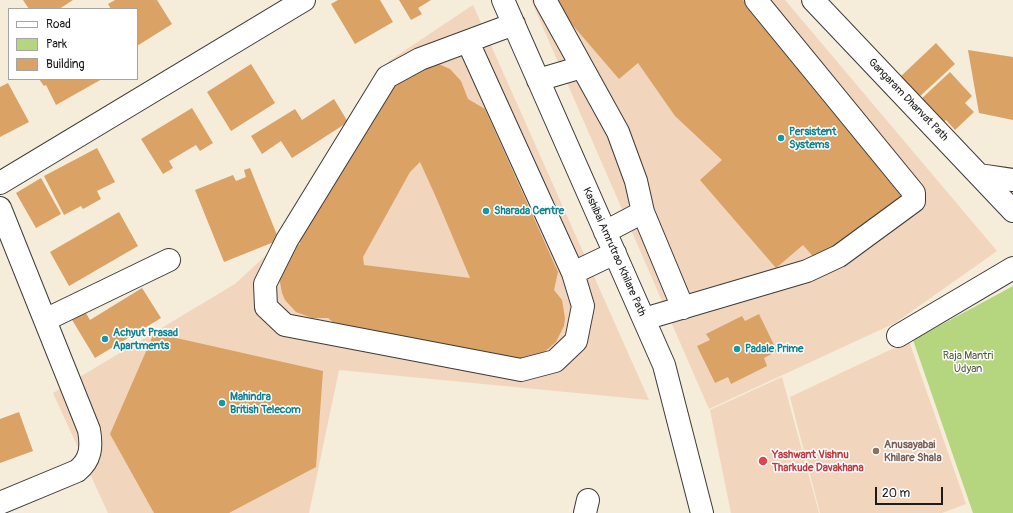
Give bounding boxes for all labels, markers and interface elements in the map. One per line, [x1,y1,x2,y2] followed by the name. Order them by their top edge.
[8,8,138,80] legend
[46,17,71,32] text: Road
[46,37,67,52] text: Park
[865,56,951,144] street label: Gangaram Dhanvat Path
[46,57,85,72] text: Building
[789,125,836,151] place label: Persistent Systems
[776,133,786,143] marker: Persistent Systems
[580,185,648,319] street label: Kashibai Amrutrao Khilare Path
[494,204,564,218] place label: Sharada Centre
[481,206,491,216] marker: Sharada Centre
[113,326,178,352] place label: Achyut Prasad Apartments
[100,334,110,344] marker: Achyut Prasad Apartments
[745,342,803,356] place label: Padale Prime
[732,344,742,354] marker: Padale Prime
[943,349,993,375] park label: Raja Mantri Udyan
[230,390,301,416] place label: Mahindra British Telecom
[217,398,227,408] marker: Mahindra British Telecom
[884,438,942,464] place label: Anusayabai Khilare Shala
[871,446,881,456] marker: Anusayabai Khilare Shala
[772,448,864,474] place label: Yashwant Vishnu Tharkude Davakhana
[757,455,769,467] marker: Yashwant Vishnu Tharkude Davakhana
[877,479,945,505] scale bar
[882,486,910,501] text: 20 m

